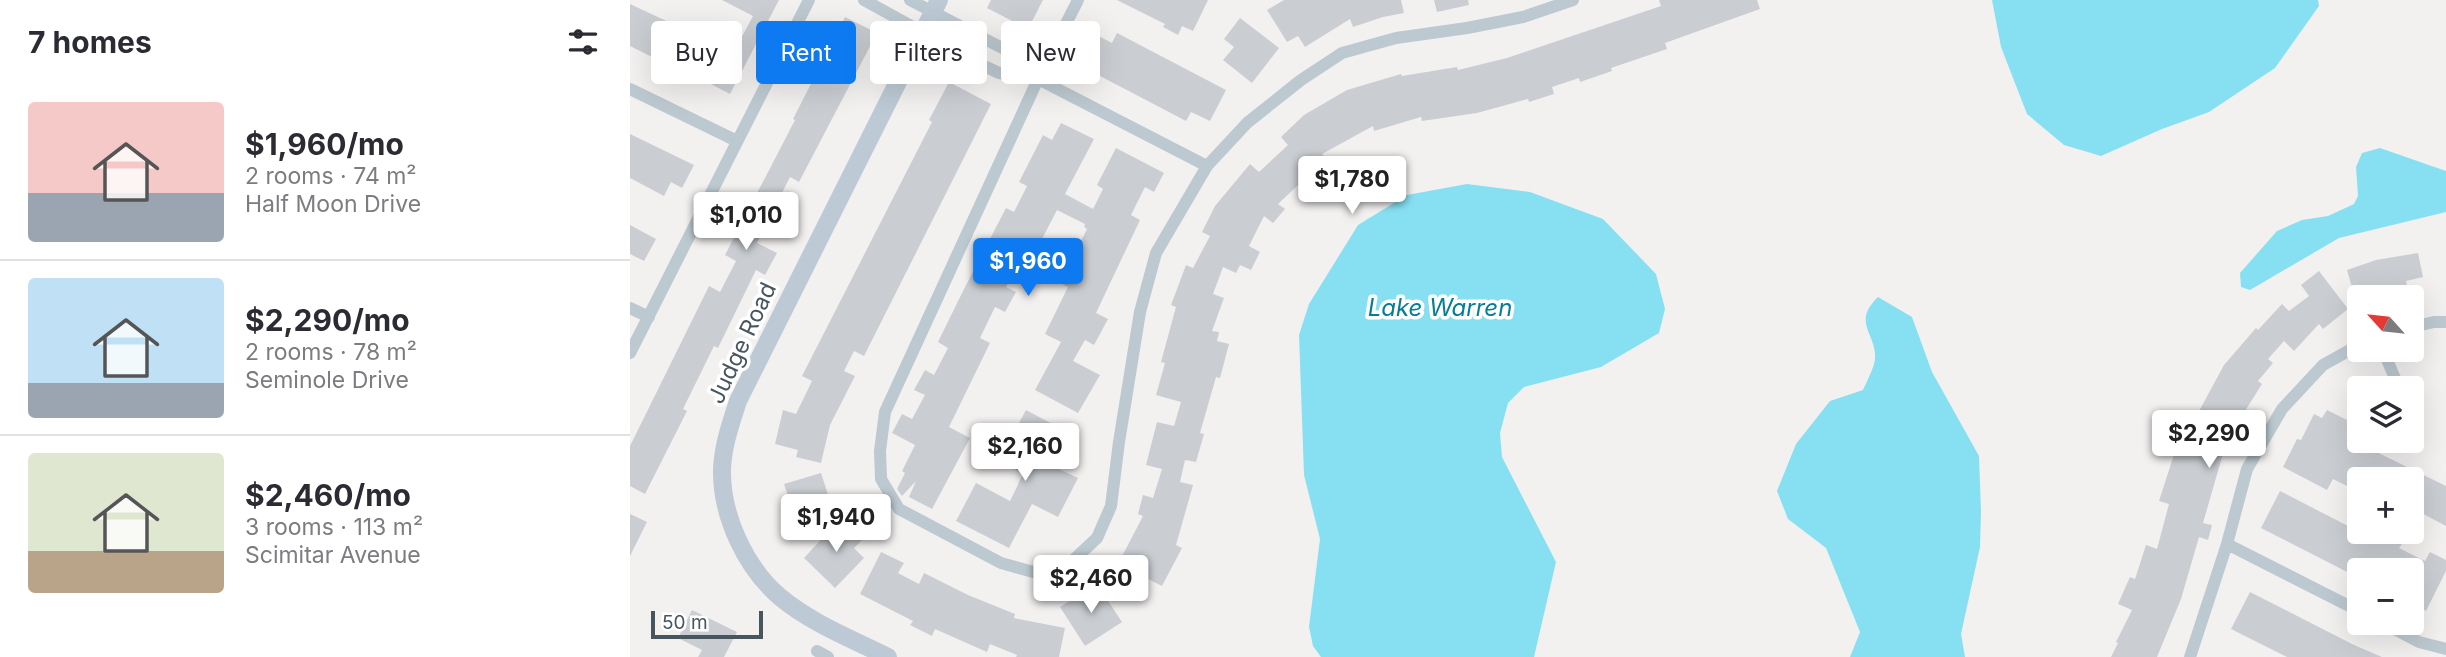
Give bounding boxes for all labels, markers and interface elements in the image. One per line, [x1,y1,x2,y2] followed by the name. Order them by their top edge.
[651,21,742,84] chip: Buy
[756,21,856,84] chip: Rent
[870,21,987,84] chip: Filters
[1001,21,1100,84] chip: New
[564,23,602,61] icon: filters
[28,24,152,60] text: 7 homes
[245,126,404,162] text: $1,960/mo
[84,130,168,214] icon: home
[1295,156,1409,216] pin: $1,780
[245,162,417,190] text: 2 rooms · 74 m²
[1314,165,1390,193] text: $1,780
[245,190,421,218] text: Half Moon Drive
[689,192,803,252] pin: $1,010
[710,201,782,229] text: $1,010
[971,238,1085,298] pin: $1,960
[989,247,1067,275] text: $1,960
[702,278,782,408] street label: Judge Road
[2347,285,2424,362] north arrow
[2347,285,2424,635] map controls
[1368,293,1512,322] water label: Lake Warren
[245,302,410,338] text: $2,290/mo
[84,306,168,390] icon: home
[245,338,417,366] text: 2 rooms · 78 m²
[245,366,409,394] text: Seminole Drive
[2347,376,2424,453] button: layers
[2152,410,2266,470] pin: $2,290
[2168,419,2250,447] text: $2,290
[968,424,1082,483] pin: $2,160
[987,432,1063,460] text: $2,160
[2347,467,2424,544] button: +
[245,477,411,513] text: $2,460/mo
[84,481,168,565] icon: home
[779,494,893,554] pin: $1,940
[797,503,875,531] text: $1,940
[245,513,423,541] text: 3 rooms · 113 m²
[245,541,421,569] text: Scimitar Avenue
[1034,556,1148,615] pin: $2,460
[2347,558,2424,635] button: −
[1049,564,1133,592] text: $2,460
[651,608,763,640] scale bar
[662,611,708,634] text: 50 m

